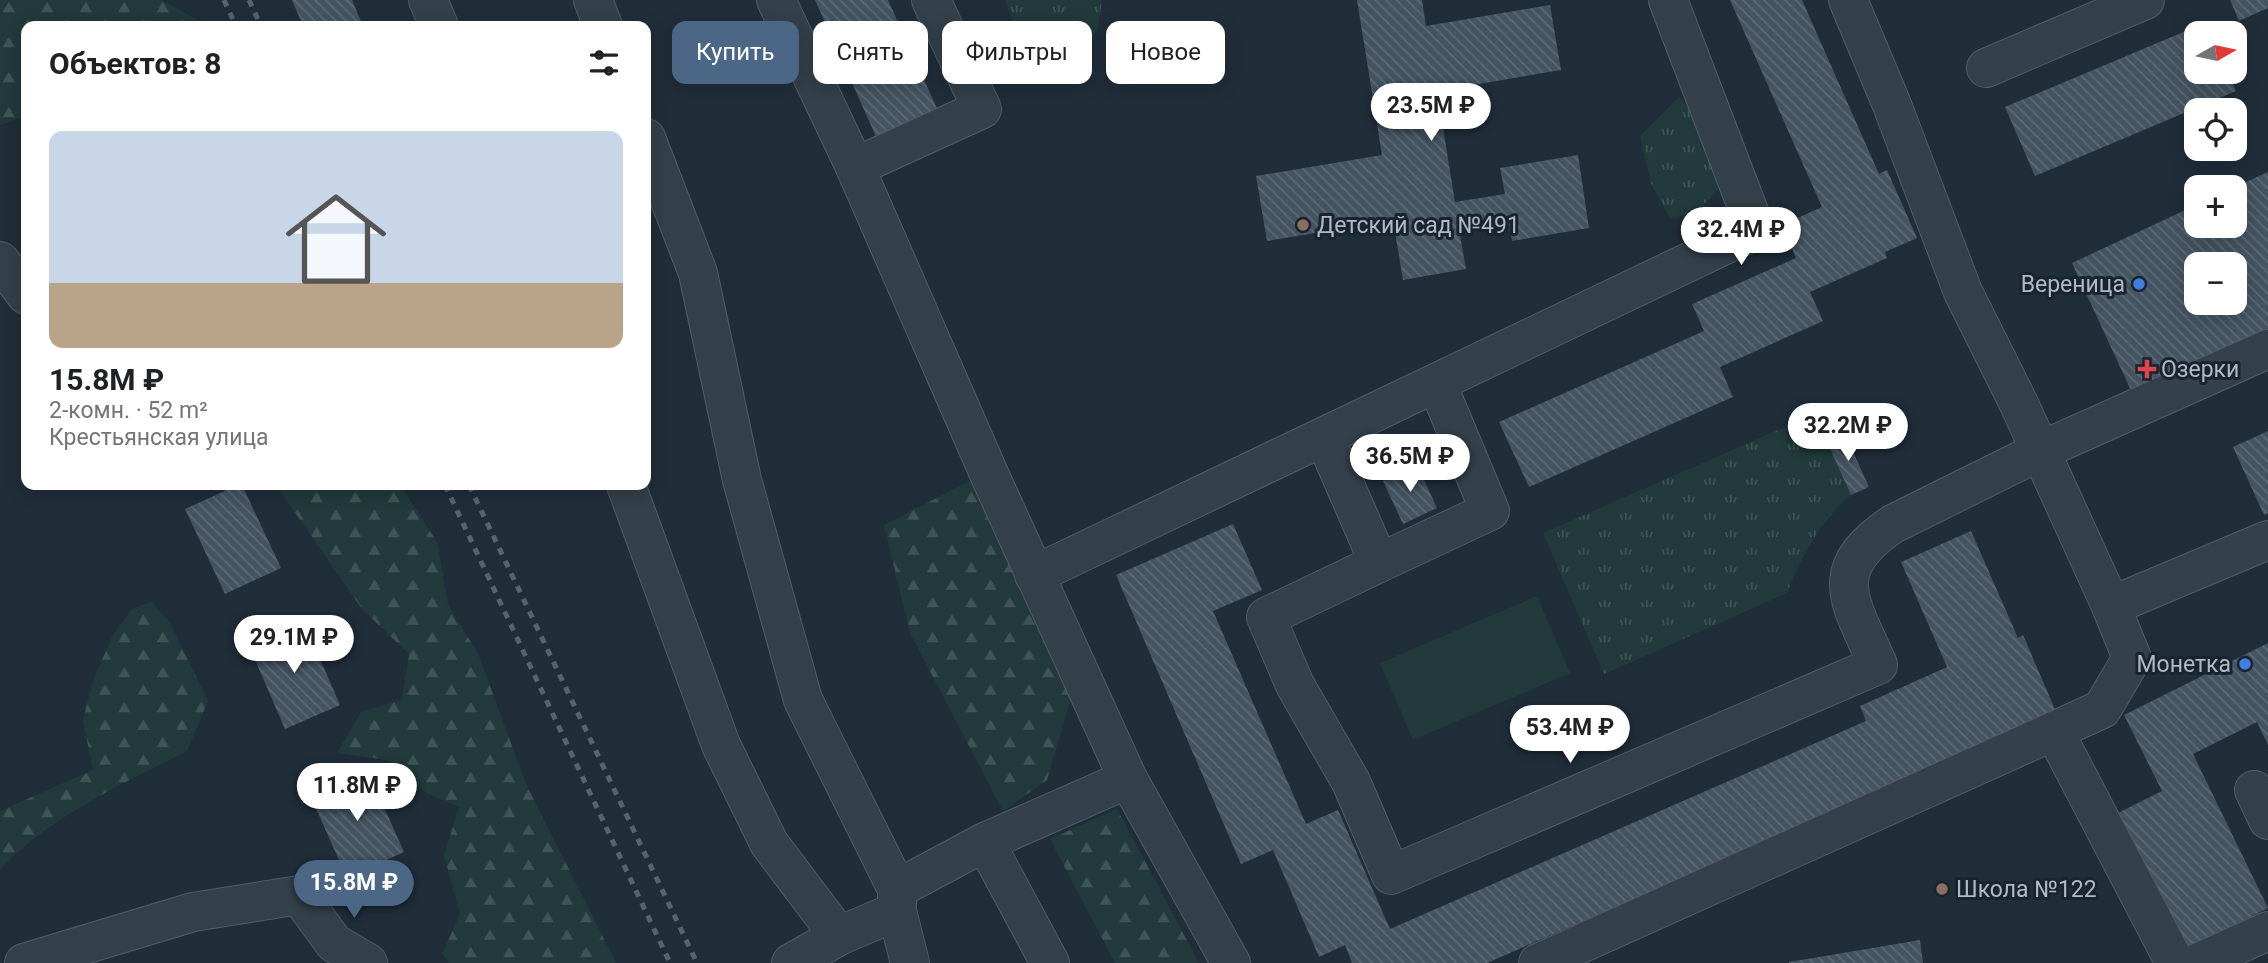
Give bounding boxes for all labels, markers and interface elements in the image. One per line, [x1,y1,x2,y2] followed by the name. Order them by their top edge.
[672,21,799,84] chip: Купить
[813,21,928,84] chip: Снять
[942,21,1092,84] chip: Фильтры
[1106,21,1225,84] chip: Новое
[2184,21,2247,84] north arrow
[2184,21,2247,315] map controls
[585,44,623,82] icon: filters
[49,46,221,81] text: Объектов: 8
[1366,83,1496,143] pin: 23.5M ₽
[1387,92,1475,119] text: 23.5M ₽
[2184,98,2247,161] button: locate
[2184,175,2247,238] button: +
[273,176,399,302] icon: home
[1676,208,1806,267] pin: 32.4M ₽
[1317,212,1520,239] place label: Детский сад №491
[1697,216,1785,243] text: 32.4M ₽
[1295,217,1311,233] marker: Детский сад №491
[2184,252,2247,315] button: −
[2021,271,2125,298] place label: Вереница
[2131,276,2147,292] marker: Вереница
[2161,356,2239,383] place label: Озерки
[2139,361,2155,377] marker: Озерки
[49,362,164,397] text: 15.8M ₽
[49,397,208,424] text: 2-комн. · 52 m²
[1783,404,1913,463] pin: 32.2M ₽
[1804,412,1892,439] text: 32.2M ₽
[49,424,269,451] text: Крестьянская улица
[1345,434,1475,494] pin: 36.5M ₽
[1366,443,1454,470] text: 36.5M ₽
[229,616,359,675] pin: 29.1M ₽
[250,624,338,651] text: 29.1M ₽
[2136,651,2231,678] place label: Монетка
[2237,656,2253,672] marker: Монетка
[1505,706,1635,765] pin: 53.4M ₽
[1526,714,1614,741] text: 53.4M ₽
[292,764,422,823] pin: 11.8M ₽
[313,772,401,799] text: 11.8M ₽
[289,860,419,920] pin: 15.8M ₽
[310,869,398,896] text: 15.8M ₽
[1956,876,2097,903] place label: Школа №122
[1934,881,1950,897] marker: Школа №122

